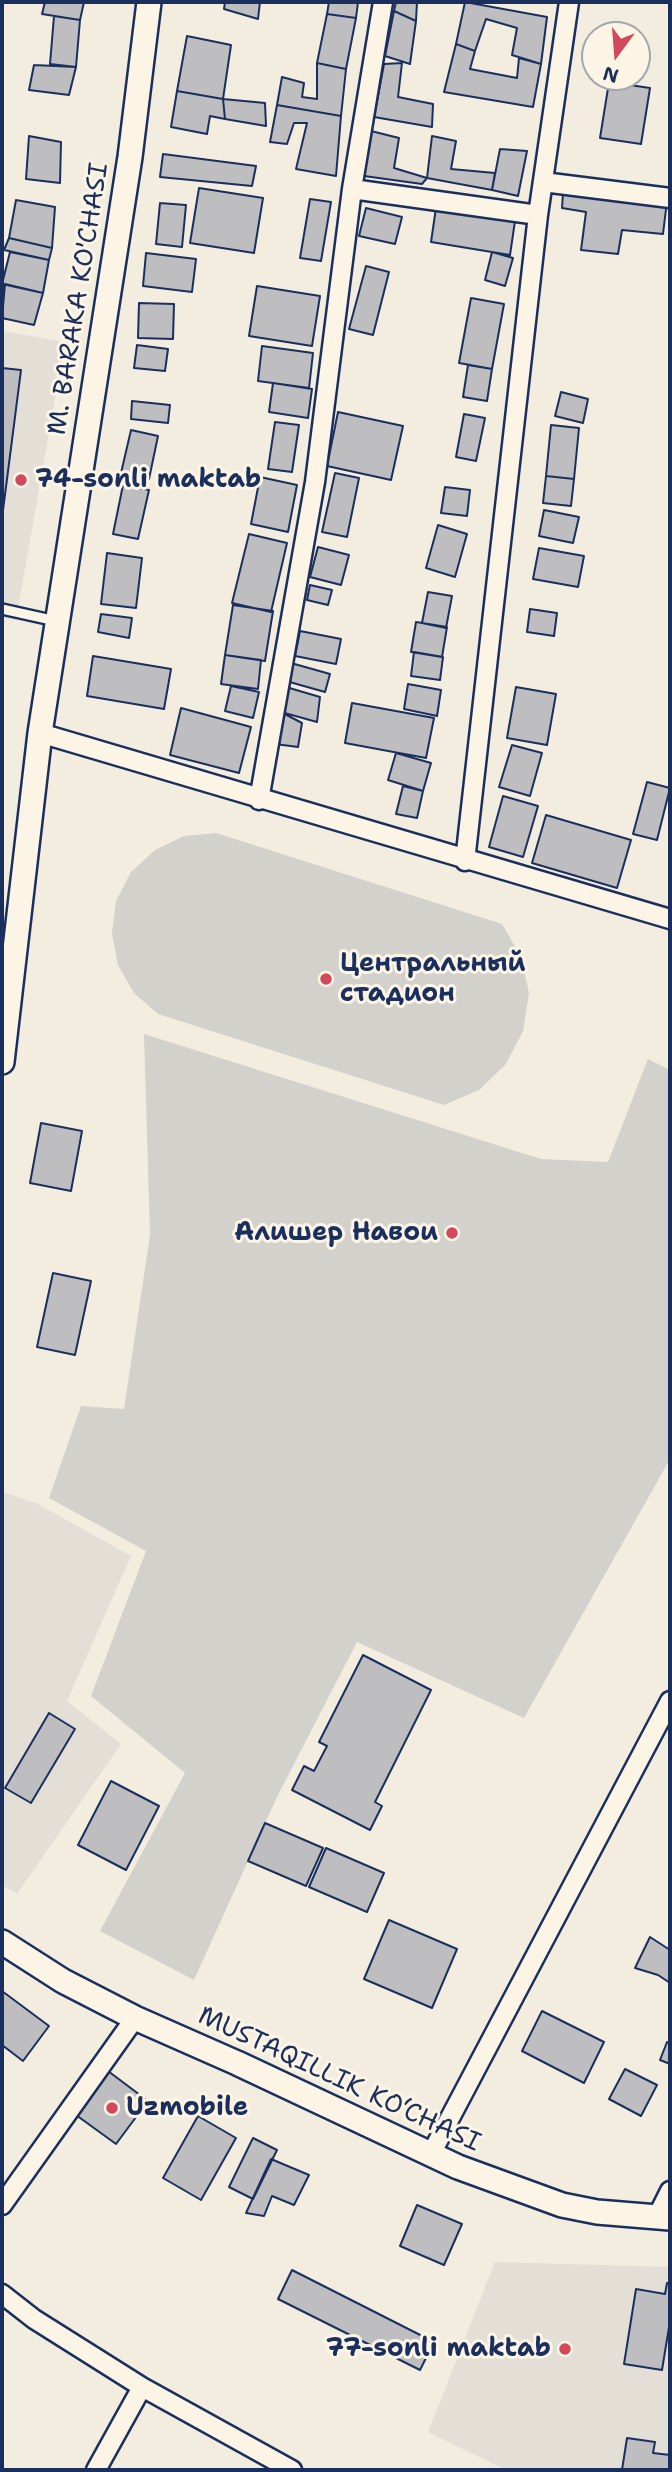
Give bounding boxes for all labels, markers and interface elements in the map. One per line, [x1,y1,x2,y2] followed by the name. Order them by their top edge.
[581,21,651,91] north arrow
[600,61,621,89] text: N
[42,161,116,437] street label: M. BARAKA KO'CHASI
[35,464,261,496] place label: 74-sonli maktab
[13,472,29,488] marker: 74-sonli maktab
[340,948,526,1010] place label: Центральный стадион
[318,971,334,987] marker: Центральный стадион
[234,1217,438,1249] place label: Алишер Навои
[444,1225,460,1241] marker: Алишер Навои
[193,2001,485,2159] street label: MUSTAQILLIK KO‘CHASI
[126,2092,248,2124] place label: Uzmobile
[104,2100,120,2116] marker: Uzmobile
[326,2333,551,2365] place label: 77-sonli maktab
[557,2341,573,2357] marker: 77-sonli maktab

